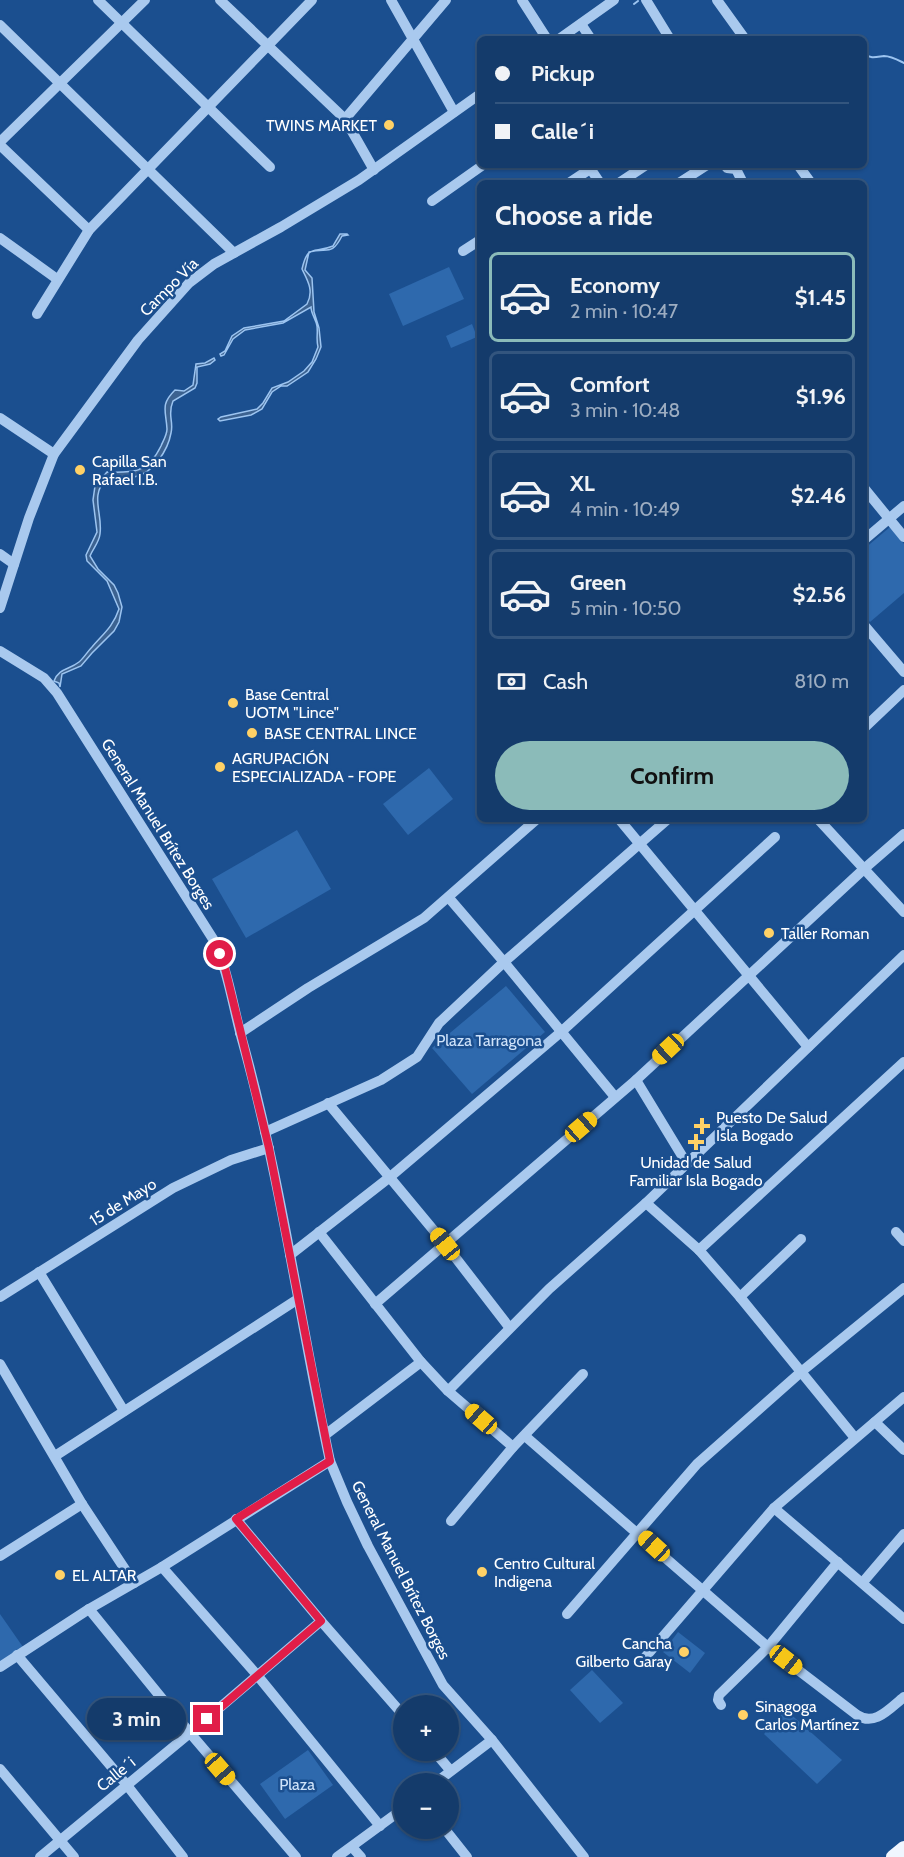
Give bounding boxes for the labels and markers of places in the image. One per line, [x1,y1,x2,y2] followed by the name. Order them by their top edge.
[266,116,377,135] place label: TWINS MARKET
[382,118,396,132] marker: TWINS MARKET
[92,452,167,489] place label: Capilla San Rafael I.B.
[73,463,87,477] marker: Capilla San Rafael I.B.
[245,685,339,722] place label: Base Central UOTM "Lince"
[226,696,240,710] marker: Base Central UOTM "Lince"
[264,724,417,743] place label: BASE CENTRAL LINCE
[245,726,259,740] marker: BASE CENTRAL LINCE
[232,749,397,786] place label: AGRUPACIÓN ESPECIALIZADA - FOPE
[213,760,227,774] marker: AGRUPACIÓN ESPECIALIZADA - FOPE
[781,924,869,943] place label: Taller Roman
[762,926,776,940] marker: Taller Roman
[716,1108,827,1145] place label: Puesto De Salud Isla Bogado
[693,1117,711,1135] marker: Puesto De Salud Isla Bogado
[687,1133,705,1151] marker: Unidad de Salud Familiar Isla Bogado
[629,1153,763,1190] place label: Unidad de Salud Familiar Isla Bogado
[494,1554,595,1591] place label: Centro Cultural Indigena
[475,1565,489,1579] marker: Centro Cultural Indigena
[72,1566,137,1585] place label: EL ALTAR
[53,1568,67,1582] marker: EL ALTAR
[576,1634,672,1671] place label: Cancha Gilberto Garay
[677,1645,691,1659] marker: Cancha Gilberto Garay
[755,1697,860,1734] place label: Sinagoga Carlos Martínez
[736,1708,750,1722] marker: Sinagoga Carlos Martínez

